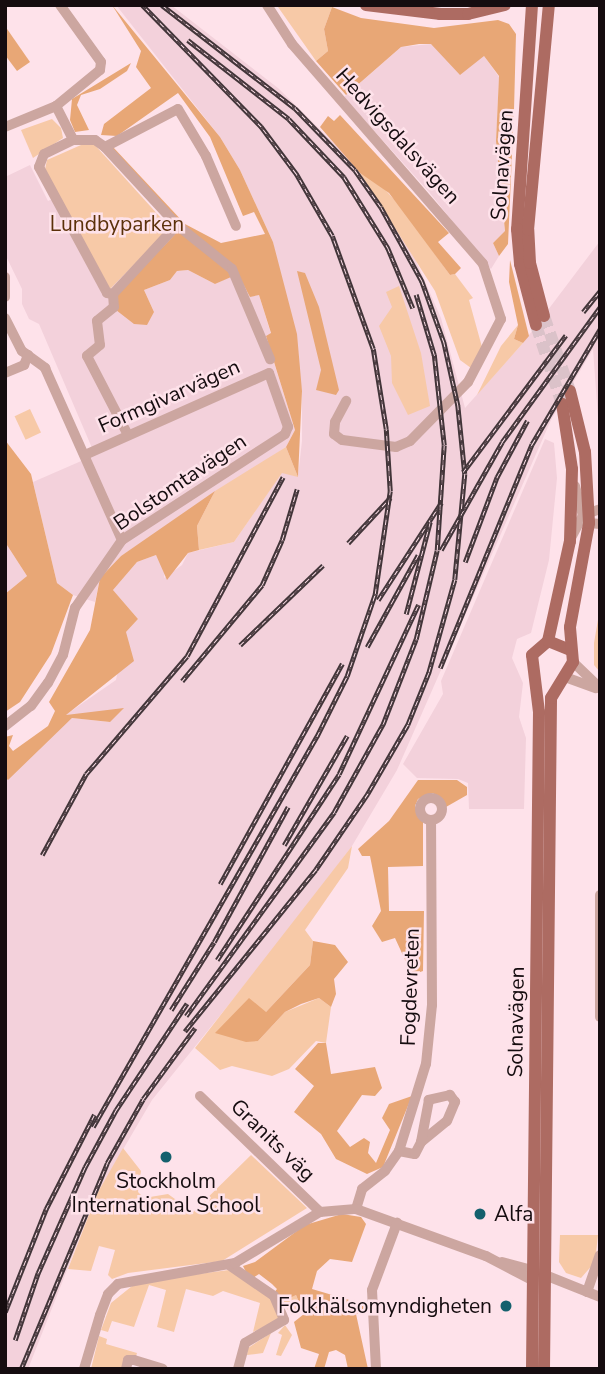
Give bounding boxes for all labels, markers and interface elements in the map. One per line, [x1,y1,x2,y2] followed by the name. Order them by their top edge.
[330,63,466,209] street label: Hedvigsdalsvägen
[486,109,518,221] street label: Solnavägen
[50,211,184,237] park label: Lundbyparken
[94,353,244,439] street label: Formgivarvägen
[109,428,251,536] street label: Bolstomtavägen
[395,928,425,1046] street label: Fogdevreten
[502,966,530,1078] street label: Solnavägen
[226,1094,320,1186] street label: Granits väg
[158,1149,174,1165] marker: Stockholm International School
[72,1168,260,1218] place label: Stockholm International School
[494,1201,533,1227] place label: Alfa
[472,1206,488,1222] marker: Alfa
[278,1293,492,1319] place label: Folkhälsomyndigheten
[498,1298,514,1314] marker: Folkhälsomyndigheten

